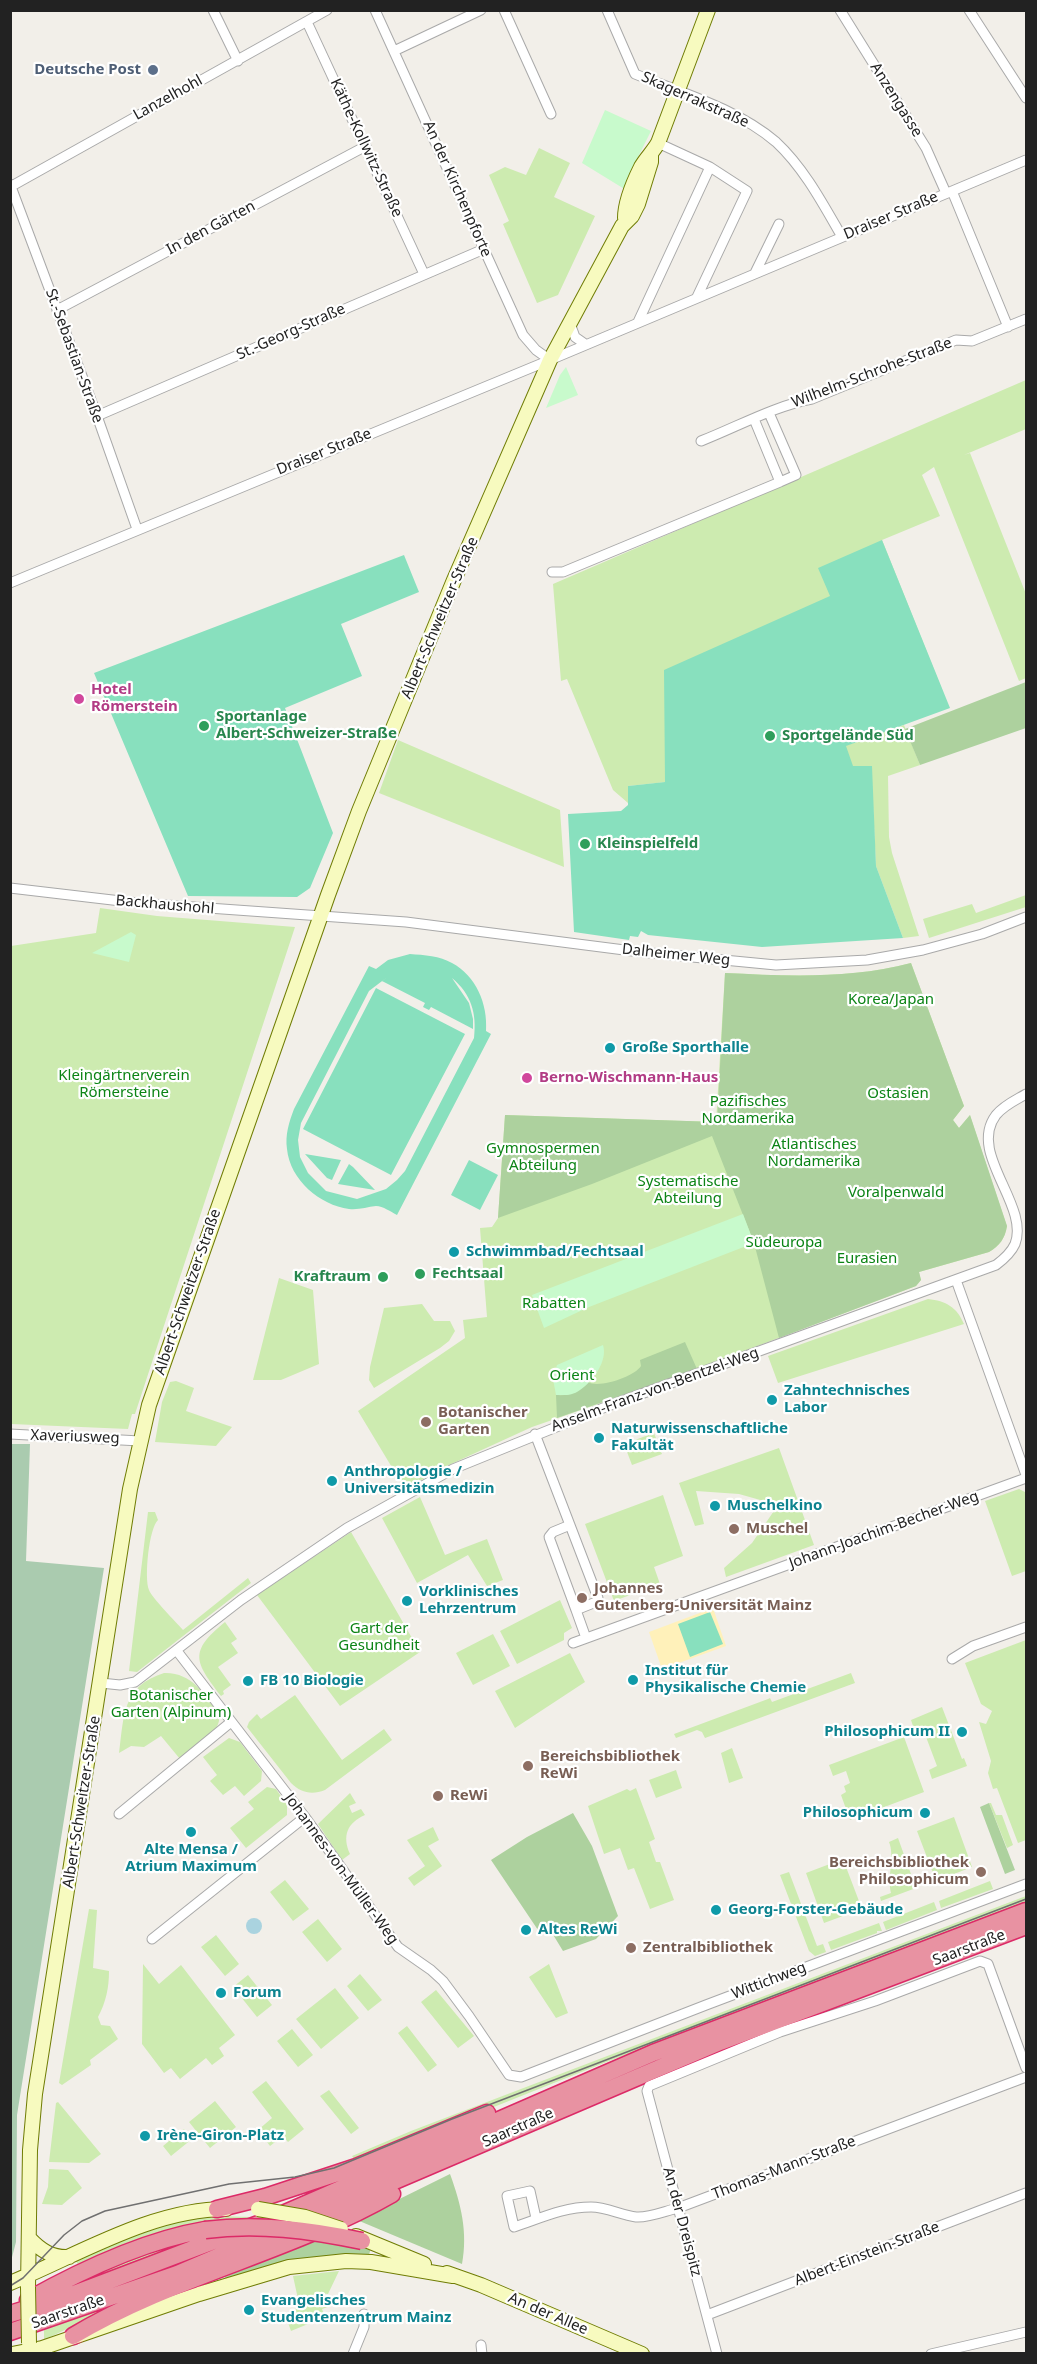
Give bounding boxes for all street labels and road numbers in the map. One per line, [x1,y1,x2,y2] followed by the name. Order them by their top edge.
[866,60,926,140] street label: Anzengasse
[638,68,752,132] street label: Skagerrakstraße
[130,72,206,124] street label: Lanzelhohl
[326,76,406,220] street label: Käthe-Kollwitz-Straße
[419,118,495,260] street label: An der Kirchenpforte
[841,188,941,244] street label: Draiser Straße
[164,197,258,259] street label: In den Gärten
[41,286,107,426] street label: St.-Sebastian-Straße
[234,300,348,364] street label: St.-Georg-Straße
[789,334,955,412] street label: Wilhelm-Schrohe-Straße
[274,425,374,479] street label: Draiser Straße
[398,534,482,702] street label: Albert-Schweitzer-Straße
[115,892,215,918] street label: Backhaushohl
[621,940,731,970] street label: Dalheimer Weg
[151,1207,225,1377] street label: Albert-Schweitzer-Straße
[549,1344,761,1436] street label: Anselm-Franz-von-Bentzel-Weg
[30,1426,120,1448] street label: Xaveriusweg
[787,1487,981,1573] street label: Johann-Joachim-Becher-Weg
[59,1715,105,1889] street label: Albert-Schweitzer-Straße
[280,1790,402,1948] street label: Johannes-von-Müller-Weg
[930,1926,1008,1970] street label: Saarstraße
[729,1959,809,2003] street label: Wittichweg
[480,2104,556,2152] street label: Saarstraße
[710,2132,858,2204] street label: Thomas-Mann-Straße
[659,2165,705,2279] street label: An der Dreispitz
[792,2218,942,2290] street label: Albert-Einstein-Straße
[505,2289,591,2339] street label: An der Allee
[29,2291,107,2333] street label: Saarstraße

